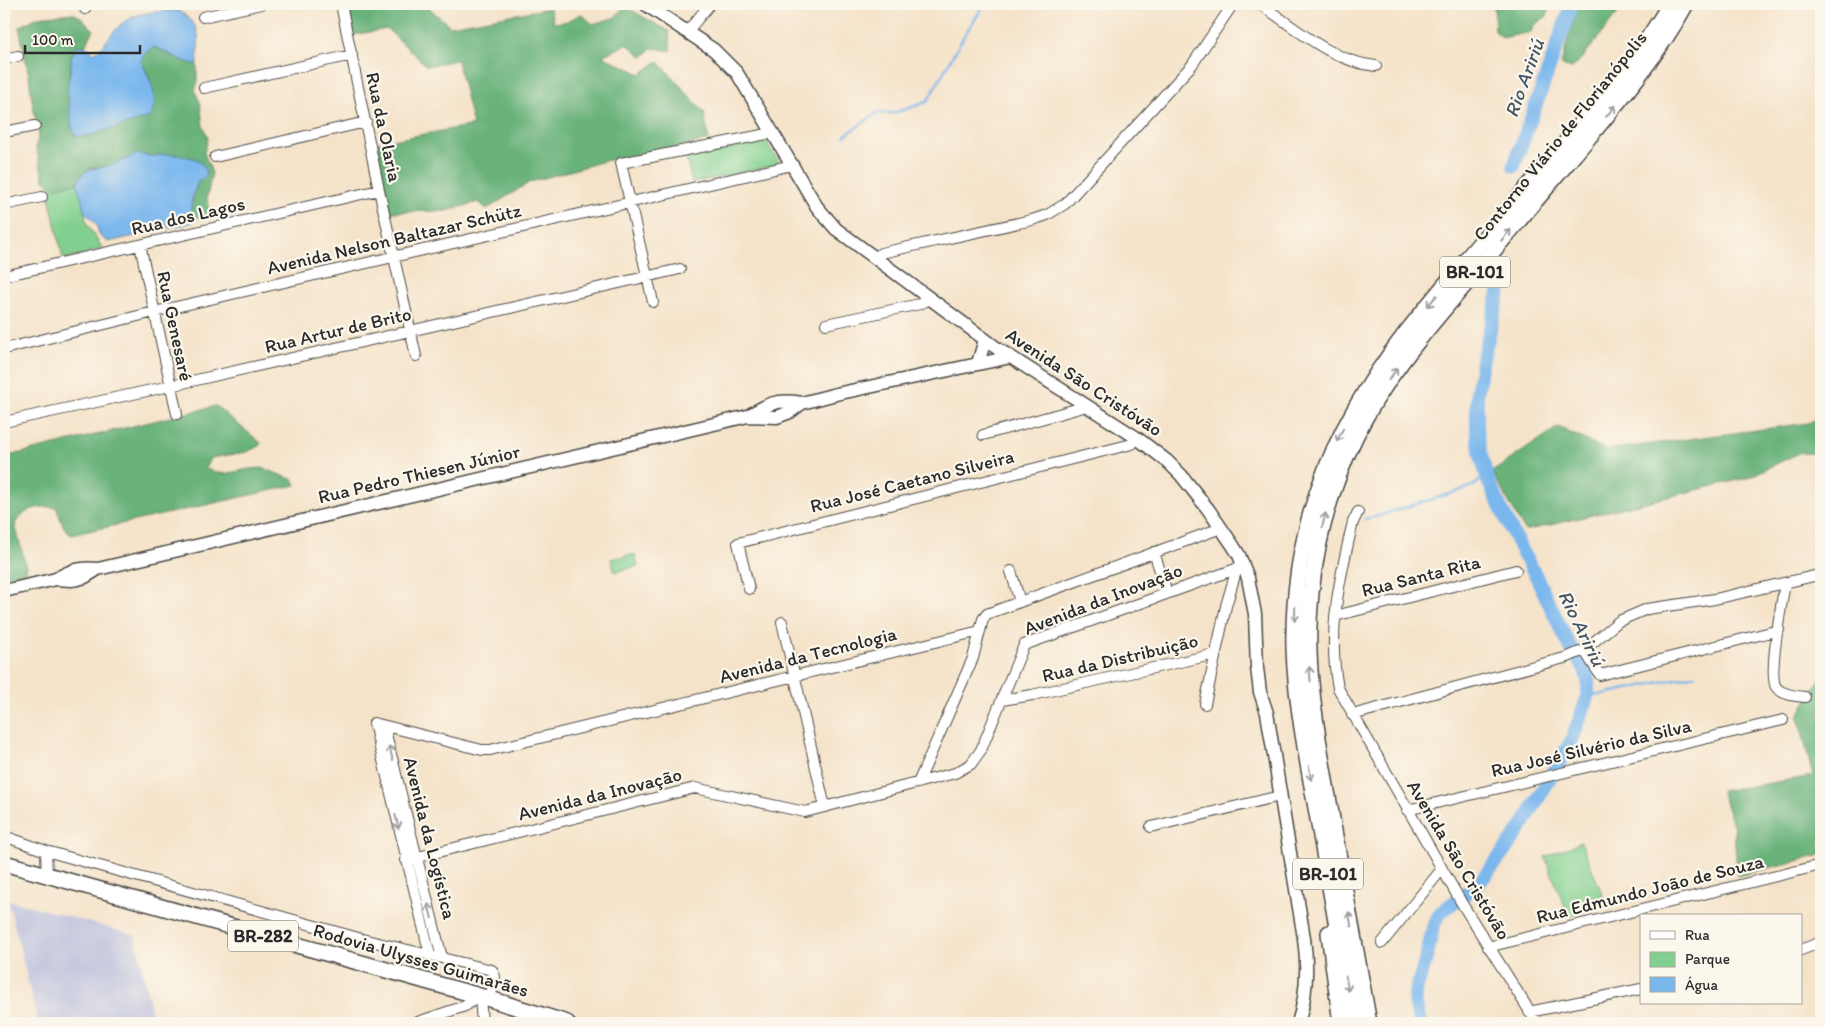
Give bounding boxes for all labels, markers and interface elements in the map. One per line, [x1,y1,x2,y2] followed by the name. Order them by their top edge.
[25,22,140,54] scale bar
[1468,27,1652,245] street label: Contorno Viário de Florianópolis
[32,31,74,49] text: 100 m
[1499,35,1550,120] water label: Rio Aririú
[361,70,407,184] street label: Rua da Olaria
[1605,104,1617,117] one-way arrow
[129,192,247,240] street label: Rua dos Lagos
[265,198,524,279] street label: Avenida Nelson Baltazar Schütz
[1501,228,1512,241] one-way arrow
[1440,256,1510,288] road number: BR-101
[152,269,198,383] street label: Rua Genesaré
[1426,294,1437,307] one-way arrow
[263,302,413,358] street label: Rua Artur de Brito
[1001,323,1167,441] street label: Avenida São Cristóvão
[1387,368,1398,381] one-way arrow
[1335,427,1344,442] one-way arrow
[316,439,523,508] street label: Rua Pedro Thiesen Júnior
[808,445,1016,517] street label: Rua José Caetano Silveira
[1320,513,1329,529] one-way arrow
[1359,550,1483,602] street label: Rua Santa Rita
[1020,558,1186,640] street label: Avenida da Inovação
[1553,586,1611,671] water label: Rio Aririú
[1290,606,1300,622] one-way arrow
[717,622,899,688] street label: Avenida da Tecnologia
[1040,629,1200,687] street label: Rua da Distribuição
[1306,666,1315,682] one-way arrow
[1489,714,1694,782] street label: Rua José Silvério da Silva
[386,746,395,762] one-way arrow
[399,754,461,922] street label: Avenida da Logística
[516,763,684,825] street label: Avenida da Inovação
[1305,764,1315,780] one-way arrow
[1402,776,1516,944] street label: Avenida São Cristóvão
[393,813,402,829] one-way arrow
[1534,850,1766,928] street label: Rua Edmundo João de Souza
[1293,859,1363,890] road number: BR-101
[425,903,434,919] one-way arrow
[1345,911,1355,927] one-way arrow
[1640,914,1802,1004] legend
[311,918,531,1002] street label: Rodovia Ulysses Guimarães
[228,920,298,951] road number: BR-282
[1685,926,1710,944] text: Rua
[1685,950,1730,968] text: Parque
[1343,976,1353,992] one-way arrow
[1685,976,1719,994] text: Água

